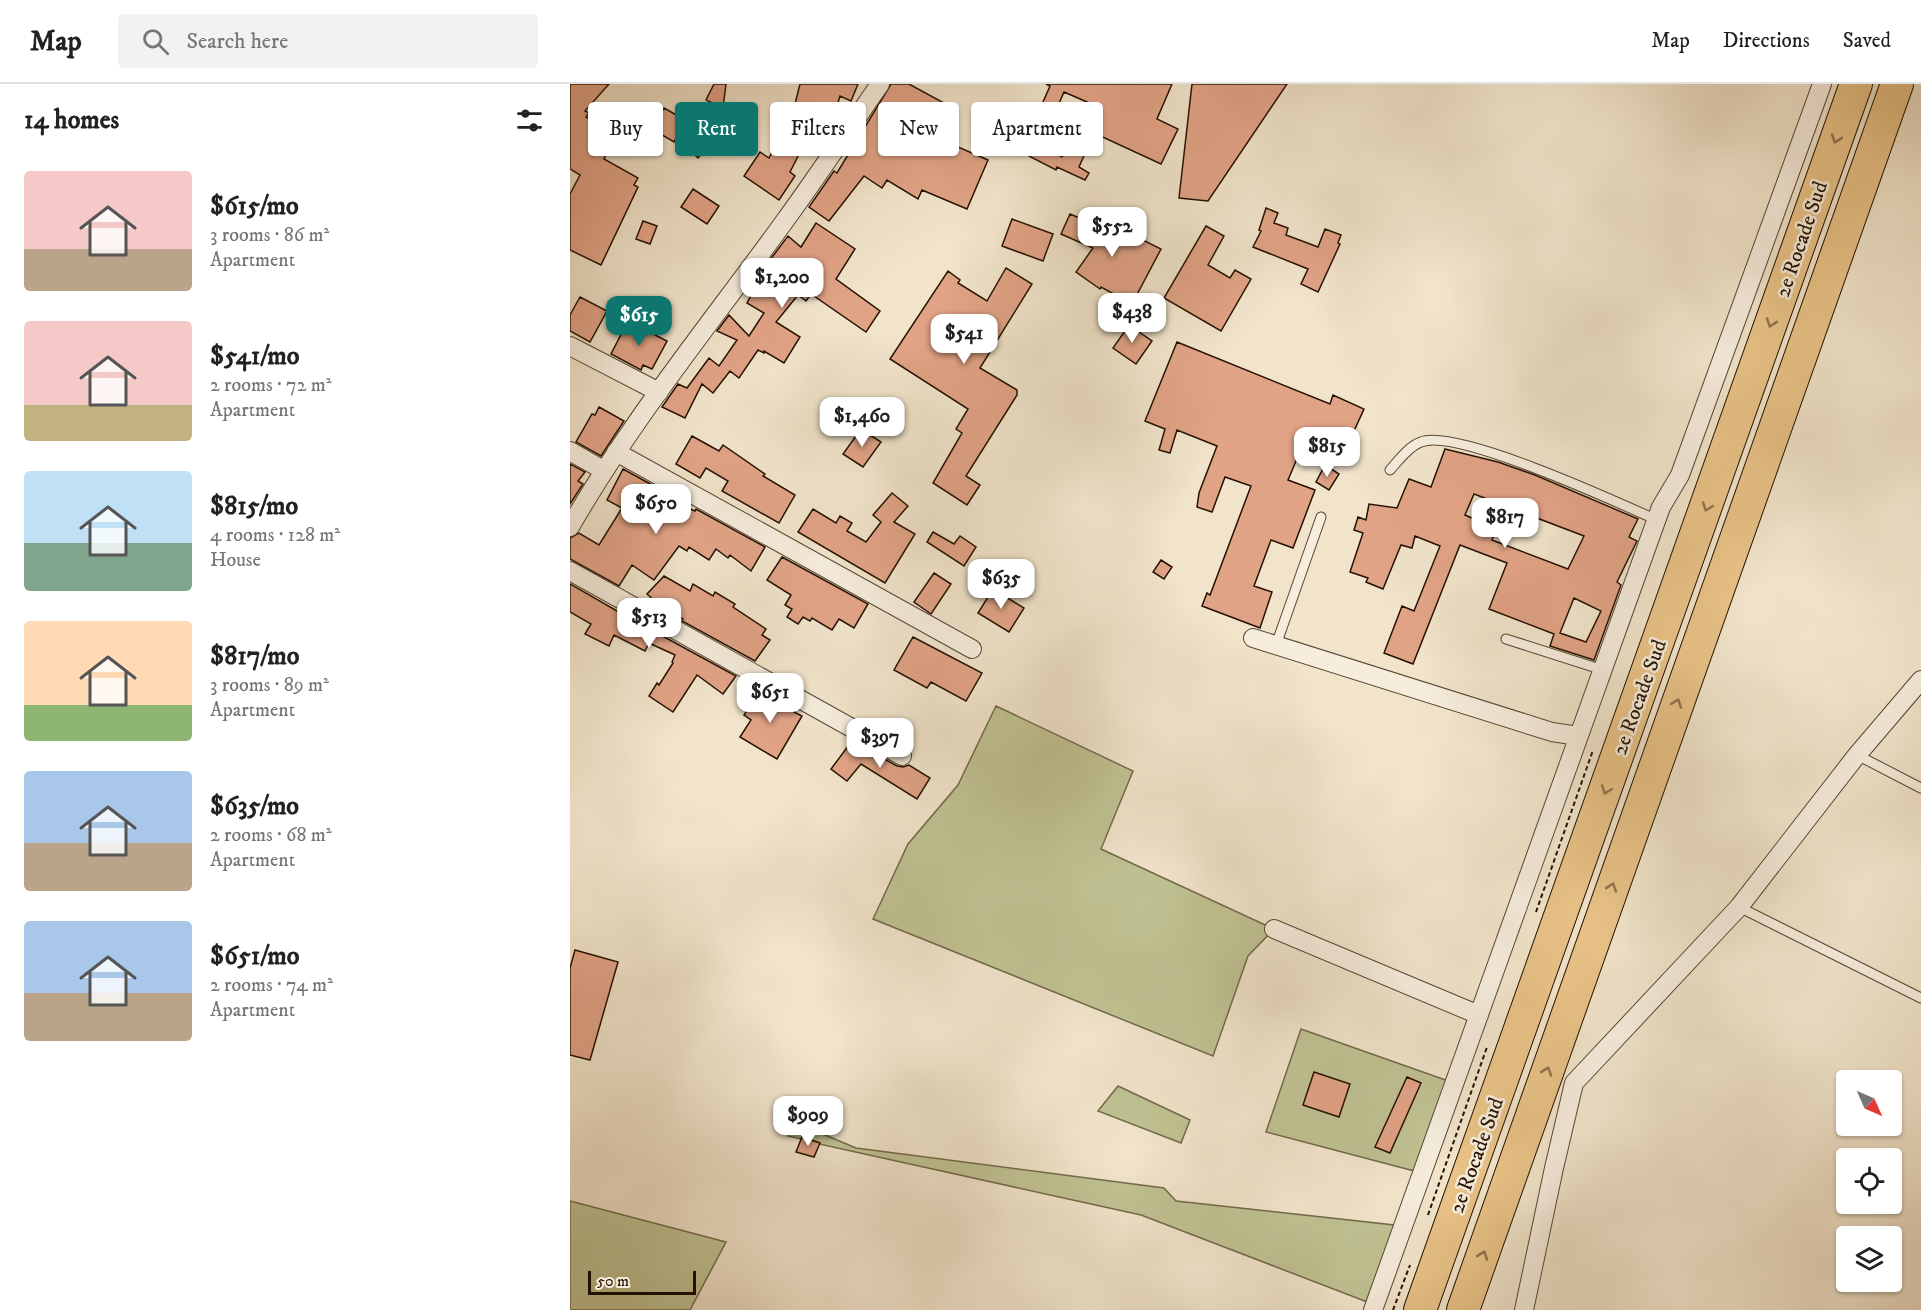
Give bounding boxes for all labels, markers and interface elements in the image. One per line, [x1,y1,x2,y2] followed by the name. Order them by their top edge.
[118,14,538,68] search box
[30,24,82,59] text: Map
[139,25,172,58] icon: search
[187,28,288,55] text: Search here
[1651,28,1690,54] text: Map
[1723,28,1810,54] text: Directions
[1843,28,1891,54] text: Saved
[588,102,663,156] chip: Buy
[675,102,758,156] chip: Rent
[770,102,866,156] chip: Filters
[878,102,959,156] chip: New
[971,102,1103,156] chip: Apartment
[24,104,119,137] text: 14 homes
[513,104,546,137] icon: filters
[1831,133,1844,144] one-way arrow
[1770,177,1834,301] street label: 2e Rocade Sud
[210,190,299,223] text: $615/mo
[72,195,144,267] icon: home
[1076,207,1148,258] pin: $552
[1092,214,1132,239] text: $552
[210,223,329,248] text: 3 rooms · 86 m²
[210,248,295,273] text: Apartment
[733,258,831,309] pin: $1,200
[755,265,810,290] text: $1,200
[1096,293,1168,344] pin: $438
[603,296,675,347] pin: $615
[1112,300,1152,325] text: $438
[620,303,658,328] text: $615
[928,314,1000,365] pin: $541
[1766,317,1779,328] one-way arrow
[945,321,983,346] text: $541
[210,340,299,373] text: $541/mo
[72,345,144,417] icon: home
[210,373,332,398] text: 2 rooms · 72 m²
[813,397,911,448] pin: $1,460
[210,398,295,423] text: Apartment
[834,404,890,429] text: $1,460
[1291,427,1363,478] pin: $815
[1308,434,1346,459] text: $815
[620,484,692,535] pin: $650
[210,490,298,523] text: $815/mo
[635,491,677,516] text: $650
[72,495,144,567] icon: home
[1469,498,1541,549] pin: $817
[1701,501,1714,512] one-way arrow
[1486,505,1524,530] text: $817
[210,523,340,548] text: 4 rooms · 128 m²
[210,548,261,573] text: House
[965,559,1037,610] pin: $635
[982,566,1020,591] text: $635
[613,598,685,649] pin: $513
[631,605,667,630] text: $513
[1607,636,1673,759] street label: 2e Rocade Sud
[210,640,299,673] text: $817/mo
[72,645,144,717] icon: home
[210,673,329,698] text: 3 rooms · 89 m²
[734,673,806,724] pin: $651
[751,680,789,705] text: $651
[210,698,295,723] text: Apartment
[1670,698,1683,709] one-way arrow
[844,718,916,769] pin: $397
[861,725,899,750] text: $397
[1600,784,1613,795] one-way arrow
[210,790,299,823] text: $635/mo
[72,795,144,867] icon: home
[210,823,332,848] text: 2 rooms · 68 m²
[210,848,295,873] text: Apartment
[1604,882,1617,893] one-way arrow
[210,940,299,973] text: $651/mo
[72,945,144,1017] icon: home
[210,973,333,998] text: 2 rooms · 74 m²
[210,998,295,1023] text: Apartment
[1540,1066,1553,1077] one-way arrow
[1836,1070,1902,1136] north arrow
[1836,1070,1902,1292] map controls
[1444,1094,1510,1217] street label: 2e Rocade Sud
[772,1096,844,1147] pin: $909
[787,1103,829,1128] text: $909
[1836,1148,1902,1214] button: locate
[1836,1226,1902,1292] button: layers
[1475,1250,1488,1261] one-way arrow
[588,1268,696,1296] scale bar
[597,1271,629,1291] text: 50 m

